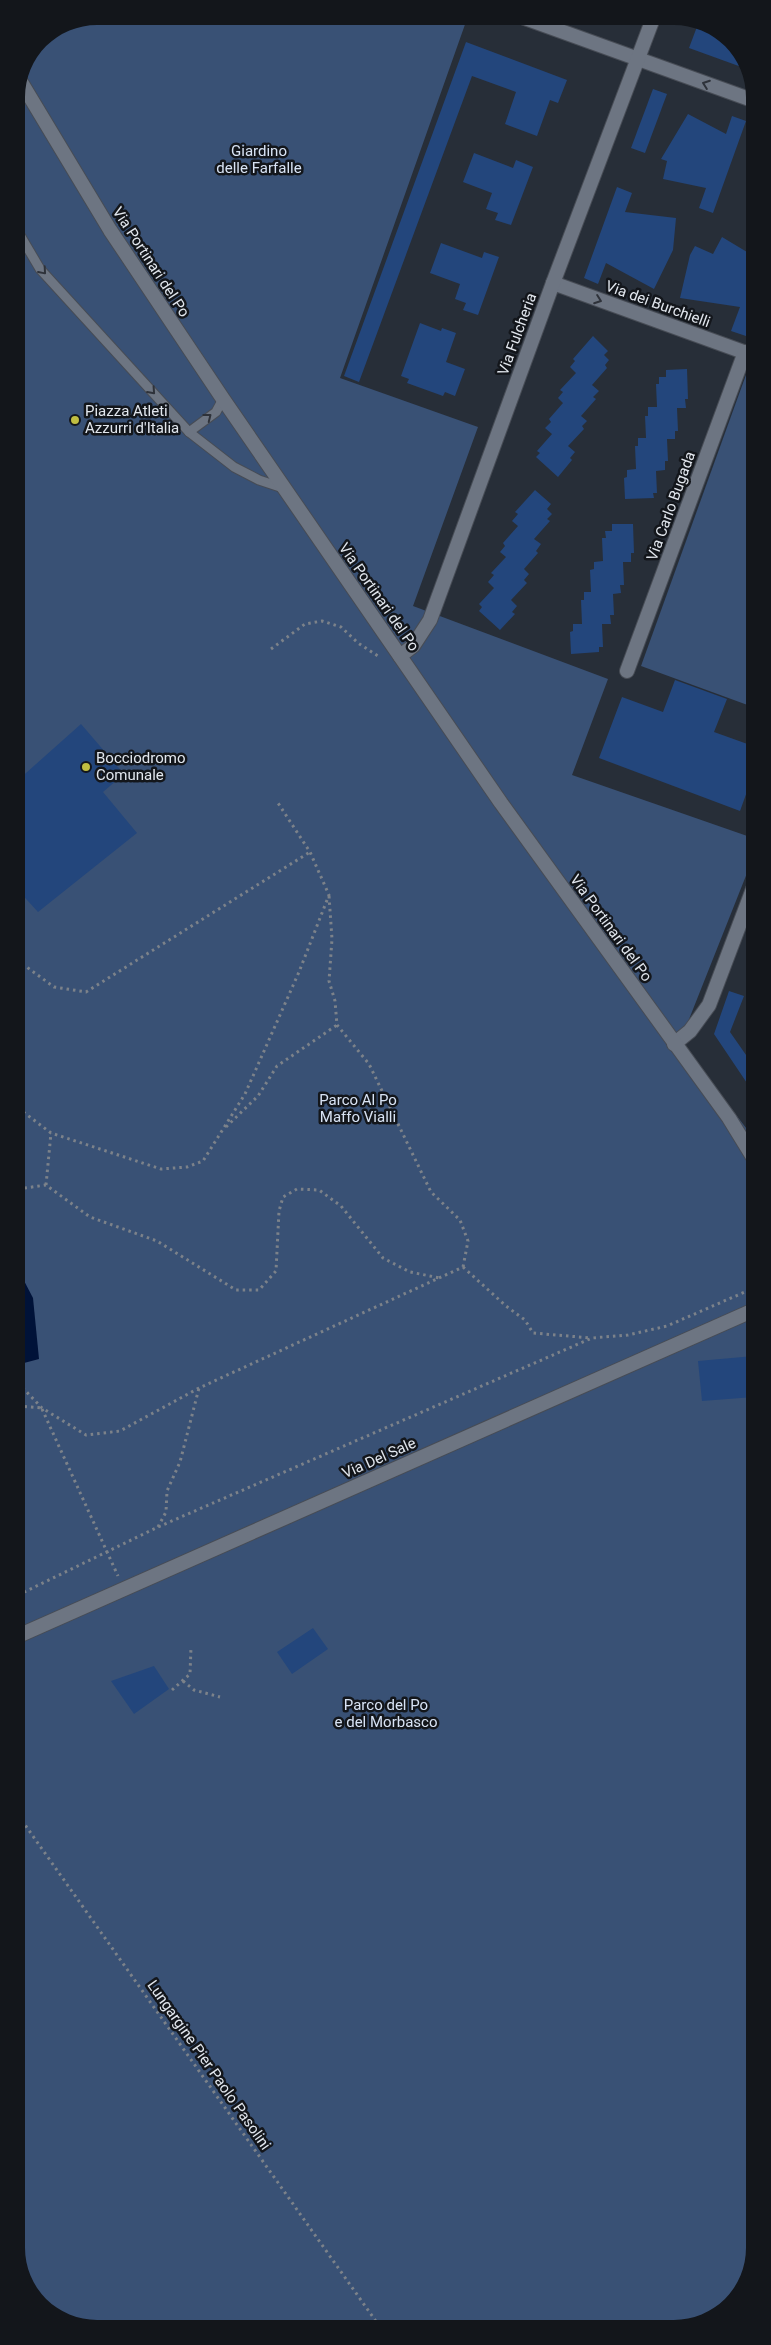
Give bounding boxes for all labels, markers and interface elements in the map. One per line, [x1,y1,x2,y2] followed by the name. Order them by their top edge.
[702,80,711,90] one-way arrow
[216,142,302,177] park label: Giardino delle Farfalle
[109,204,193,320] street label: Via Portinari del Po
[37,265,46,274] one-way arrow
[603,277,713,331] street label: Via dei Burchielli
[494,290,540,378] street label: Via Fulcheria
[594,294,602,304] one-way arrow
[146,386,155,395] one-way arrow
[85,402,179,437] place label: Piazza Atleti Azzurri d'Italia
[69,414,81,426] marker: Piazza Atleti Azzurri d'Italia
[202,415,211,423] one-way arrow
[643,449,699,563] street label: Via Carlo Bugada
[335,540,423,654] street label: Via Portinari del Po
[96,749,185,784] place label: Bocciodromo Comunale
[80,761,92,773] marker: Bocciodromo Comunale
[566,871,656,985] street label: Via Portinari del Po
[319,1091,397,1126] park label: Parco Al Po Maffo Vialli
[339,1434,419,1482] street label: Via Del Sale
[335,1696,437,1731] park label: Parco del Po e del Morbasco
[143,1977,275,2153] street label: Lungargine Pier Paolo Pasolini

